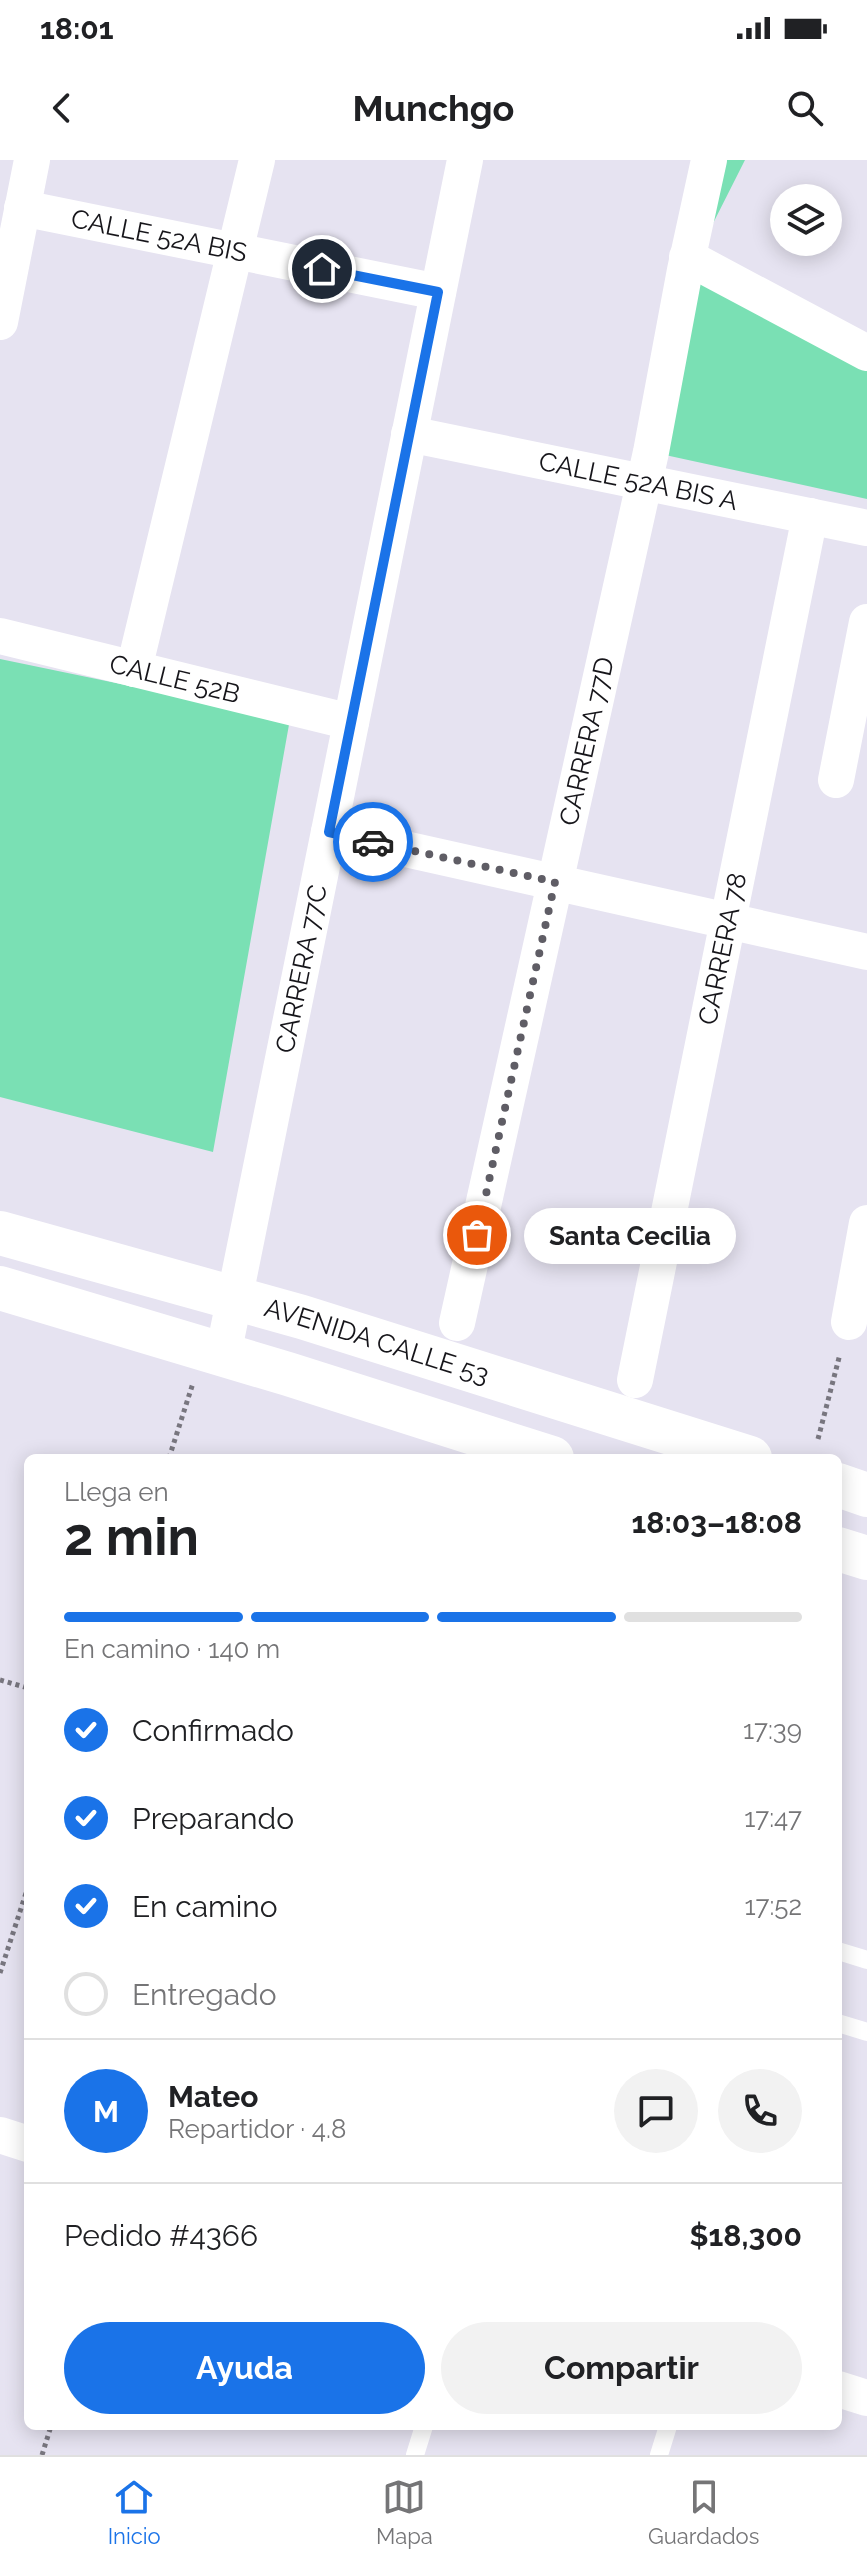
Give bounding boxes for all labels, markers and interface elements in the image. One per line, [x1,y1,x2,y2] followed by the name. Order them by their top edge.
[40,11,114,46] text: 18:01
[40,86,84,130] icon: back
[783,86,827,130] icon: search
[353,87,514,129] text: Munchgo
[770,184,842,256] map controls
[770,184,842,256] button: layers
[69,203,250,268] street label: CALLE 52A BIS
[288,235,356,303] pin
[300,247,344,291] icon: home
[536,446,741,516] street label: CALLE 52A BIS A
[107,648,243,709] street label: CALLE 52B
[553,654,620,828] street label: CARRERA 77D
[333,802,413,882] courier
[351,820,395,864] icon: car
[692,870,752,1028] street label: CARRERA 78
[270,882,333,1056] street label: CARRERA 77C
[443,1201,511,1269] pin
[525,1207,737,1263] callout: Santa Cecilia
[455,1213,499,1257] icon: bag
[549,1221,711,1251] text: Santa Cecilia
[261,1292,493,1390] street label: AVENIDA CALLE 53
[64,1477,169,1507] text: Llega en
[632,1505,802,1540] text: 18:03–18:08
[64,1506,199,1567] text: 2 min
[64,1634,280,1664] text: En camino · 140 m
[64,1708,108,1752] icon: check
[132,1713,294,1748] text: Confirmado
[743,1715,802,1745] text: 17:39
[64,1796,108,1840] icon: check
[132,1801,294,1836] text: Preparando
[744,1803,802,1833] text: 17:47
[64,1884,108,1928] icon: check
[132,1889,278,1924] text: En camino
[744,1891,802,1921] text: 17:52
[132,1977,277,2012] text: Entregado
[614,2069,698,2153] button: chat
[718,2069,802,2153] button: phone
[168,2079,258,2114] text: Mateo
[93,2094,119,2129] text: M
[168,2114,346,2144] text: Repartidor · 4.8
[64,2218,258,2253] text: Pedido #4366
[690,2218,802,2253] text: $18,300
[64,2322,425,2414] button: Ayuda
[441,2322,802,2414] button: Compartir
[108,2475,161,2549] tab: Inicio
[376,2475,433,2549] tab: Mapa
[648,2475,759,2549] tab: Guardados

